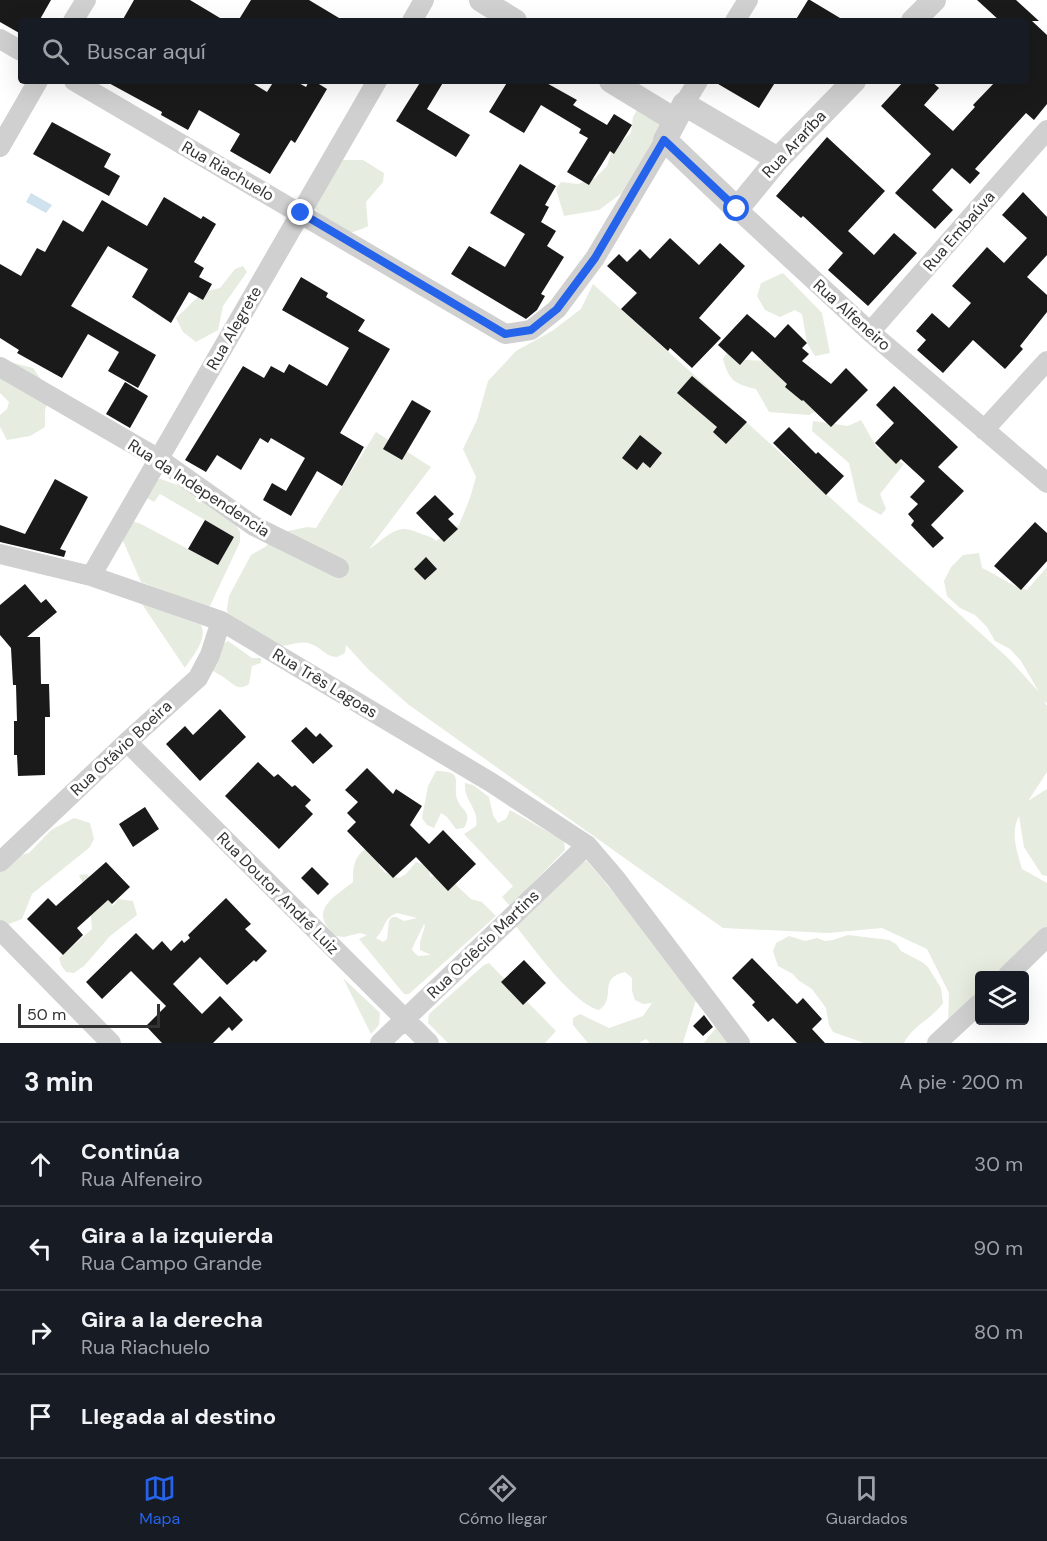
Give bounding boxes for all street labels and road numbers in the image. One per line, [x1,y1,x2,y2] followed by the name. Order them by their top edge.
[757,106,831,182] street label: Rua Araríba
[178,136,278,206] street label: Rua Riachuelo
[918,187,1000,275] street label: Rua Embaúva
[809,275,895,355] street label: Rua Alfeneiro
[202,282,266,374] street label: Rua Alegrete
[124,434,274,542] street label: Rua da Independencia
[269,643,381,723] street label: Rua Três Lagoas
[66,696,176,800] street label: Rua Otávio Boeira
[212,827,344,959] street label: Rua Doutor André Luiz
[422,885,544,1003] street label: Rua Oclêcio Martins

